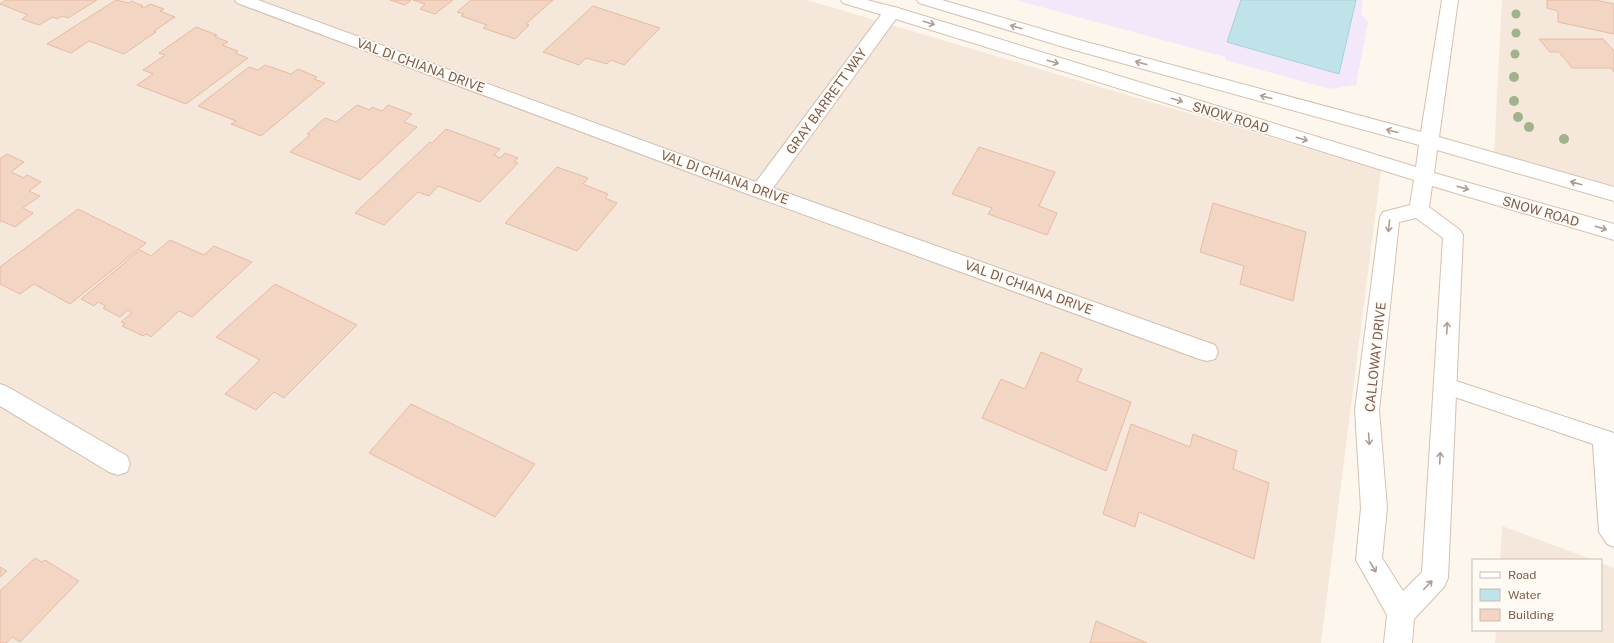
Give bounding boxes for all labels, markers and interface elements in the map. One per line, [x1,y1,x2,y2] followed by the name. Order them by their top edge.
[922,20,935,27] one-way arrow
[1010,23,1023,30] one-way arrow
[355,35,487,96] street label: VAL DI CHIANA DRIVE
[783,45,870,157] street label: GRAY BARRETT WAY
[1047,59,1060,66] one-way arrow
[1135,59,1148,66] one-way arrow
[1260,93,1273,100] one-way arrow
[1171,97,1184,104] one-way arrow
[1191,99,1271,136] street label: SNOW ROAD
[1386,127,1399,134] one-way arrow
[1295,136,1308,143] one-way arrow
[659,147,791,208] street label: VAL DI CHIANA DRIVE
[1570,179,1583,186] one-way arrow
[1456,185,1469,192] one-way arrow
[1501,193,1581,230] street label: SNOW ROAD
[1385,219,1392,232] one-way arrow
[1594,225,1607,232] one-way arrow
[963,257,1095,318] street label: VAL DI CHIANA DRIVE
[1362,301,1389,413] street label: CALLOWAY DRIVE
[1443,322,1451,335] one-way arrow
[1366,432,1373,445] one-way arrow
[1437,452,1444,465] one-way arrow
[1472,559,1602,631] legend
[1370,561,1378,573] one-way arrow
[1508,568,1536,582] text: Road
[1423,580,1432,590] one-way arrow
[1508,588,1542,602] text: Water
[1508,608,1554,622] text: Building

